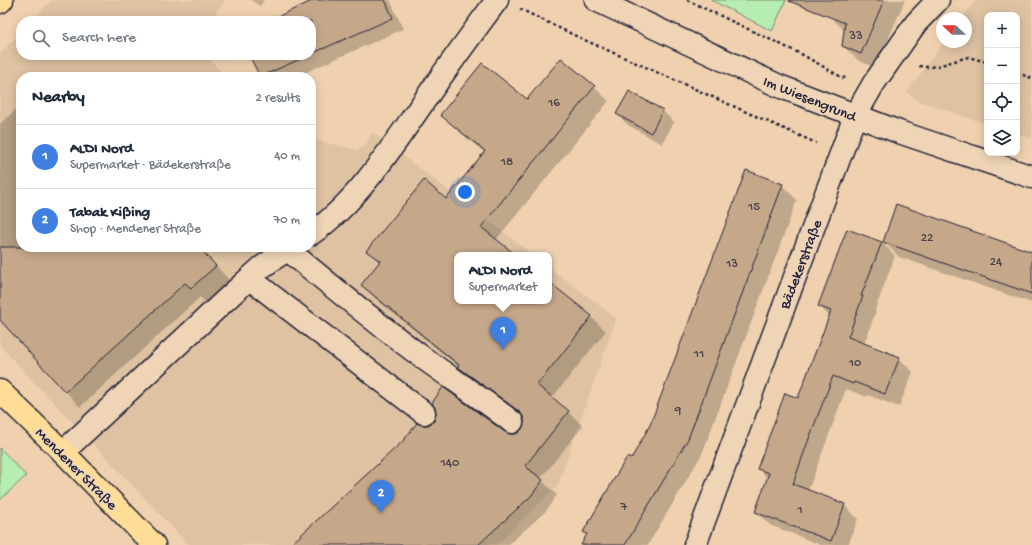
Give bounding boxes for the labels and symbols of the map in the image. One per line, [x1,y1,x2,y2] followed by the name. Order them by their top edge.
[936,12,972,48] north arrow
[848,29,863,44] house number: 33
[760,73,860,127] street label: Im Wiesengrund
[547,96,560,111] house number: 16
[500,155,513,170] house number: 18
[455,182,475,202] your location
[747,200,760,215] house number: 15
[776,217,827,313] street label: Bädekerstraße
[921,231,934,246] house number: 22
[990,255,1002,270] house number: 24
[725,257,738,272] house number: 13
[490,317,516,350] pin: 1
[693,347,704,362] house number: 11
[848,356,862,371] house number: 10
[674,404,682,419] house number: 9
[31,424,121,515] street label: Mendener Straße
[440,456,460,471] house number: 140
[368,480,394,513] pin: 2
[620,500,629,515] house number: 7
[796,503,803,518] house number: 1

